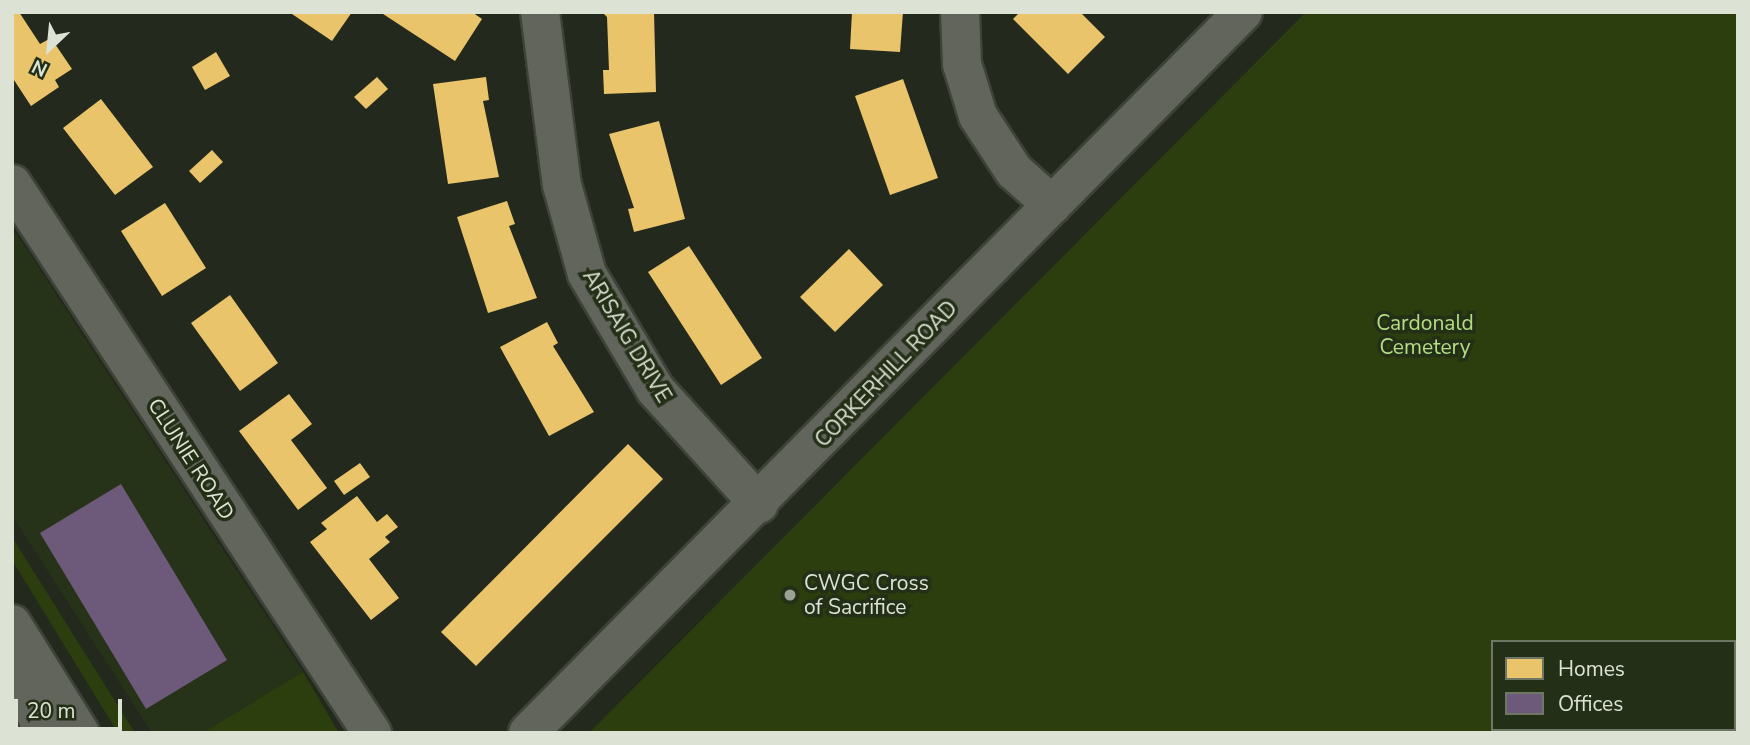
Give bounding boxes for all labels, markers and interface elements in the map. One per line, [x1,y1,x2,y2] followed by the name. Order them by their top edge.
[14,14,84,84] north arrow
[28,53,52,83] text: N
[577,265,677,407] street label: ARISAIG DRIVE
[810,296,962,452] street label: CORKERHILL ROAD
[1376,310,1474,360] park label: Cardonald Cemetery
[142,394,240,524] street label: CLUNIE ROAD
[804,570,929,620] place label: CWGC Cross of Sacrifice
[782,587,798,603] marker: CWGC Cross of Sacrifice
[1491,640,1736,731] legend
[1558,655,1625,683] text: Homes
[18,686,126,730] scale bar
[1558,690,1623,718] text: Offices
[27,697,76,725] text: 20 m

